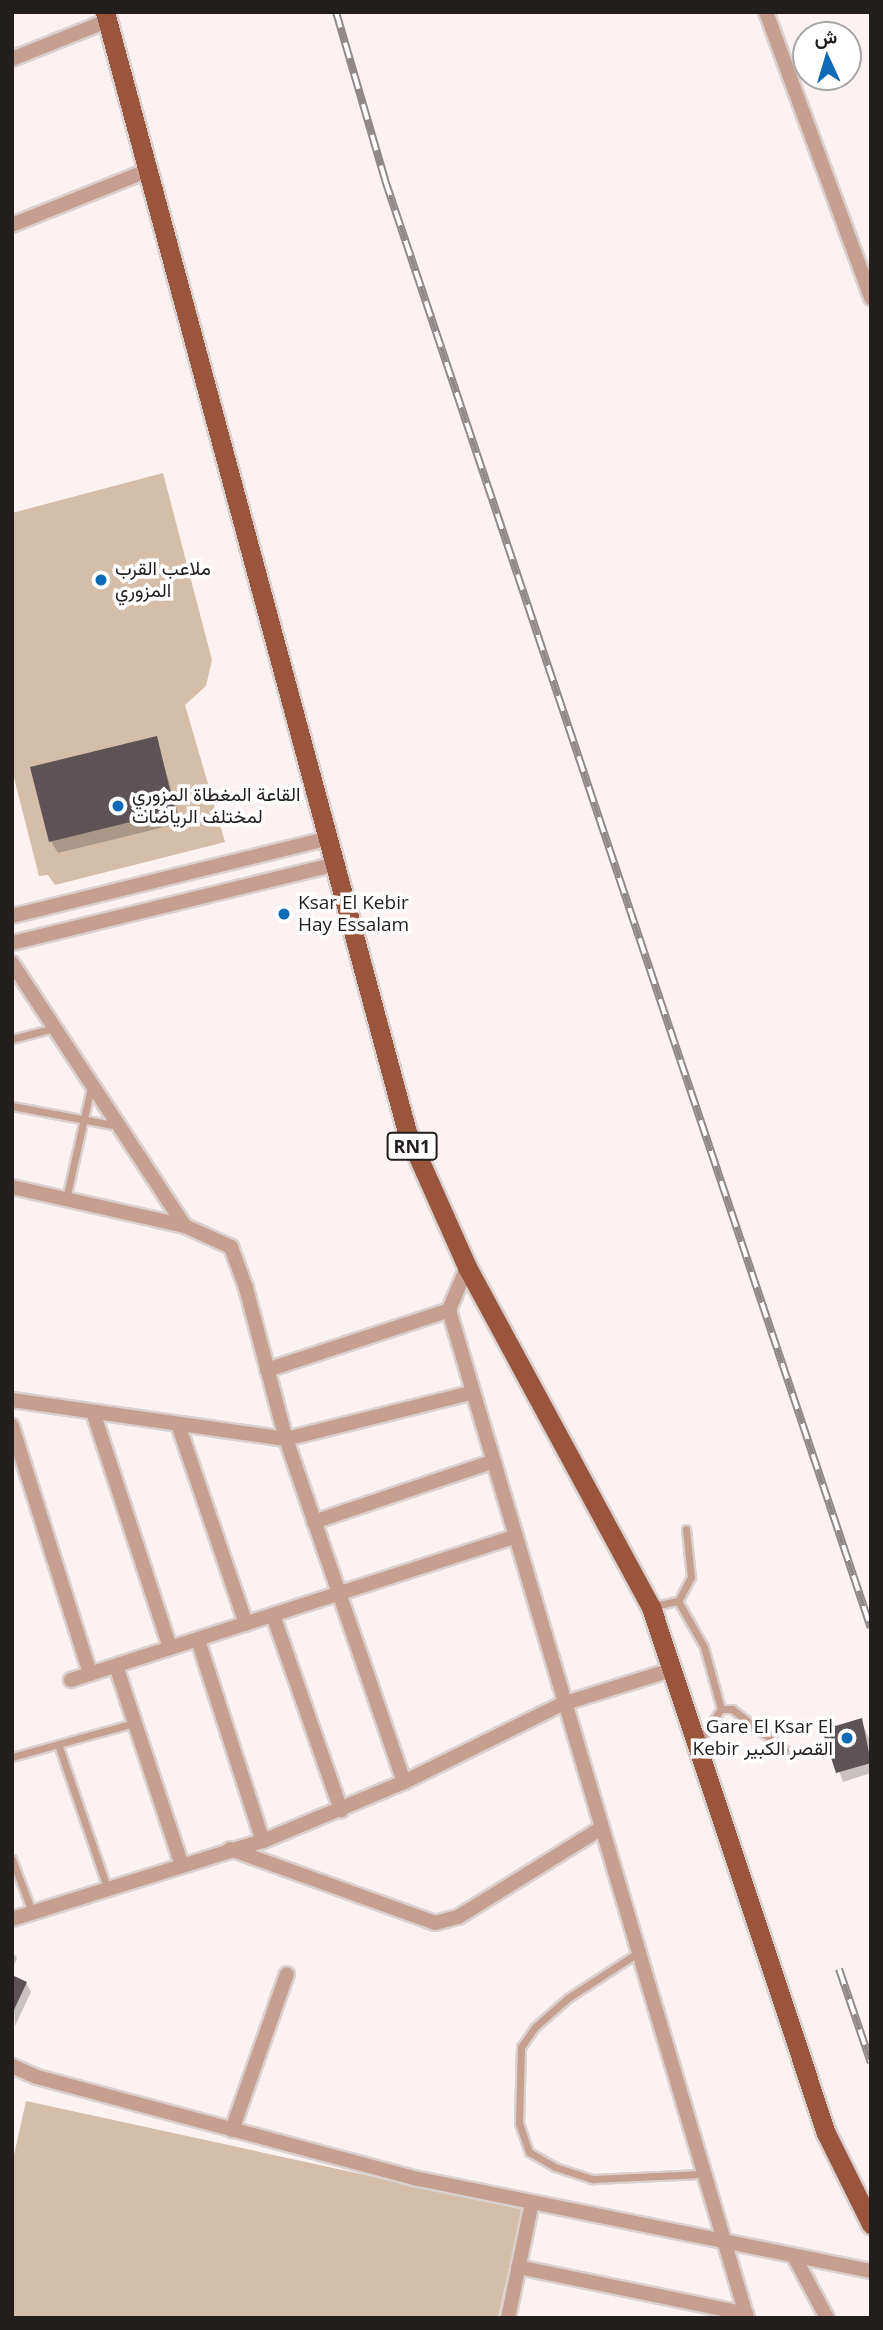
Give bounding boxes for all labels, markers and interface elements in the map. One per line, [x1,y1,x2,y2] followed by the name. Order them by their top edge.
[792,21,862,91] north arrow
[813,23,838,51] text: ش
[115,558,211,602] place label: ملاعب القرب المزوري
[93,572,109,588] marker: ملاعب القرب المزوري
[132,784,300,828] place label: القاعة المغطاة المزوري لمختلف الرياضات
[110,798,126,814] marker: القاعة المغطاة المزوري لمختلف الرياضات
[298,892,409,936] place label: Ksar El Kebir Hay Essalam
[276,906,292,922] marker: Ksar El Kebir Hay Essalam
[386,1132,438,1161] road number: RN1
[693,1716,833,1760] place label: Gare El Ksar El Kebir القصر الكبير
[839,1730,855,1746] marker: Gare El Ksar El Kebir القصر الكبير

